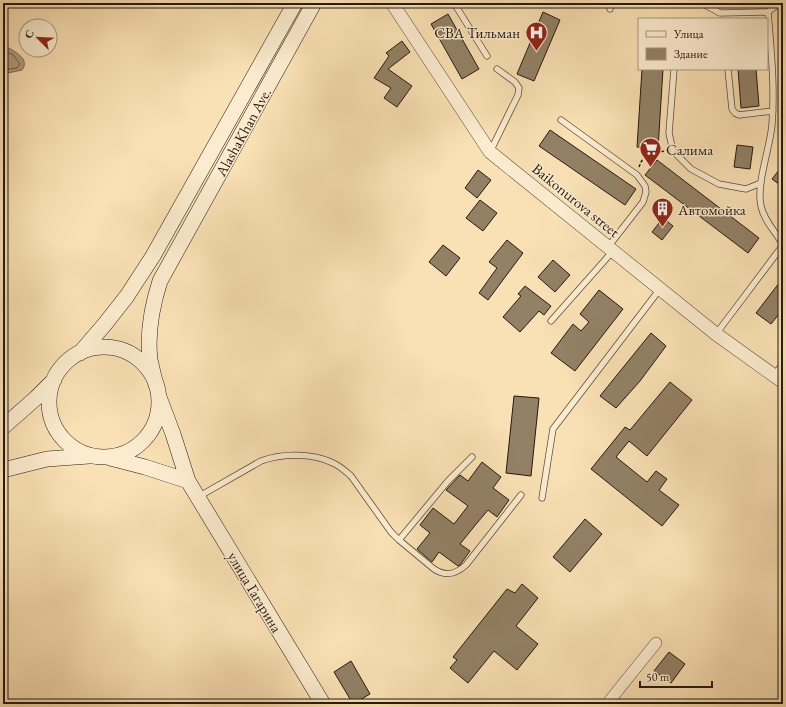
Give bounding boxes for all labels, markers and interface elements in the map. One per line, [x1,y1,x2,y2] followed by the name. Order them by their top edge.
[18,18,58,58] north arrow
[638,18,768,70] legend
[523,19,549,52] hospital icon: СВА Тильман
[434,23,520,42] place label: СВА Тильман
[673,26,704,42] text: Улица
[21,27,37,40] text: С
[674,46,708,62] text: Здание
[210,84,275,180] street label: AlashaKhan Ave.
[637,136,663,169] supermarket icon: Салима
[666,140,713,159] place label: Салима
[528,159,624,241] street label: Baikonurova street
[649,196,675,229] building icon: Автомойка
[677,200,746,219] place label: Автомойка
[223,548,287,636] street label: улица Гагарина
[640,663,712,689] scale bar
[646,669,670,685] text: 50 m

